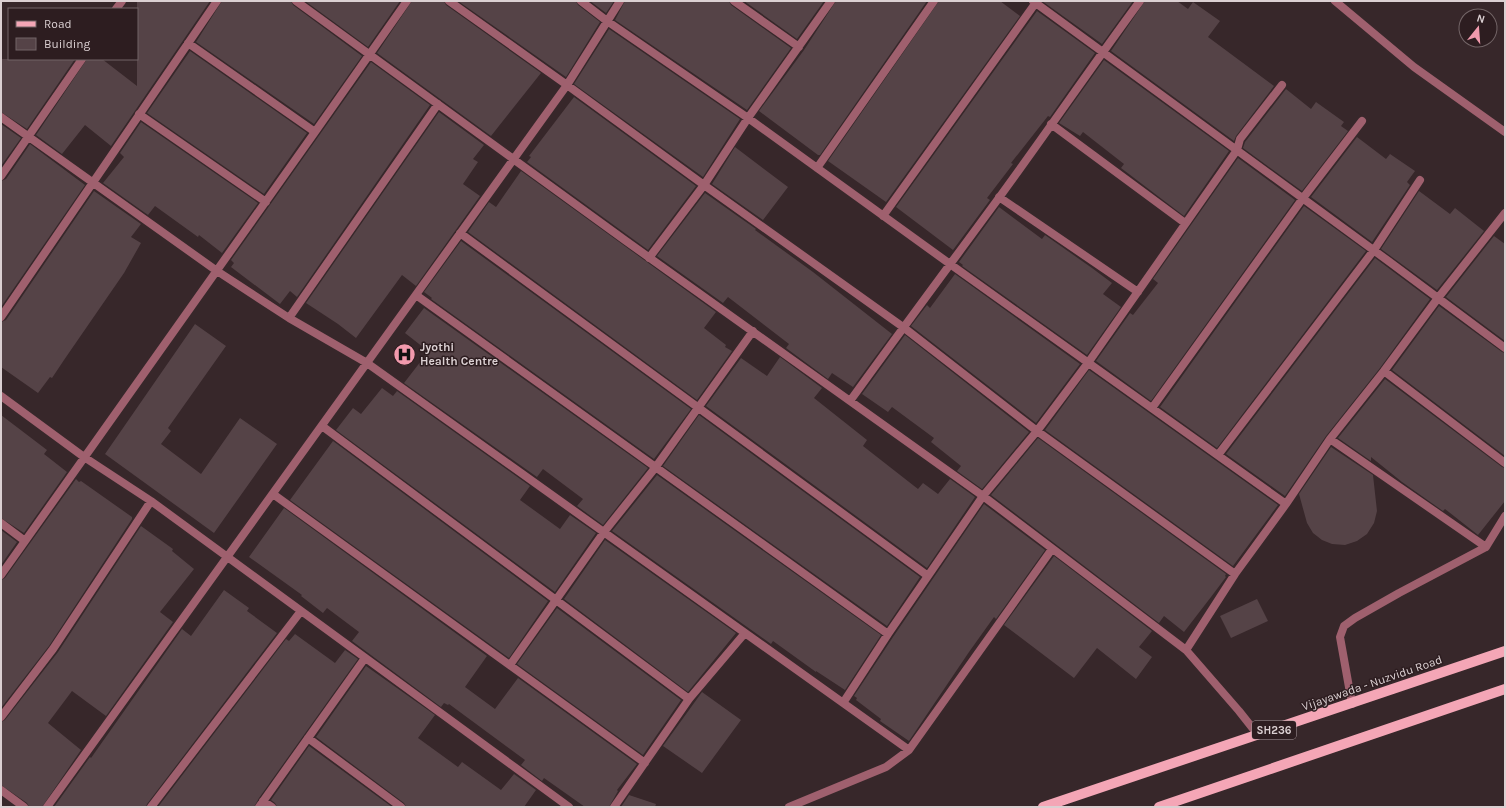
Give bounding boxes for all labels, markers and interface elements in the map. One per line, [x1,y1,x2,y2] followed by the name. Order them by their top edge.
[8,8,138,60] legend
[1458,8,1498,48] north arrow
[1475,12,1486,26] text: N
[44,17,72,31] text: Road
[44,37,91,51] text: Building
[420,340,498,368] place label: Jyothi Health Centre
[392,341,418,367] hospital icon: Jyothi Health Centre
[1300,652,1444,714] street label: Vijayawada - Nuzvidu Road
[1252,721,1296,739] road number: SH236

